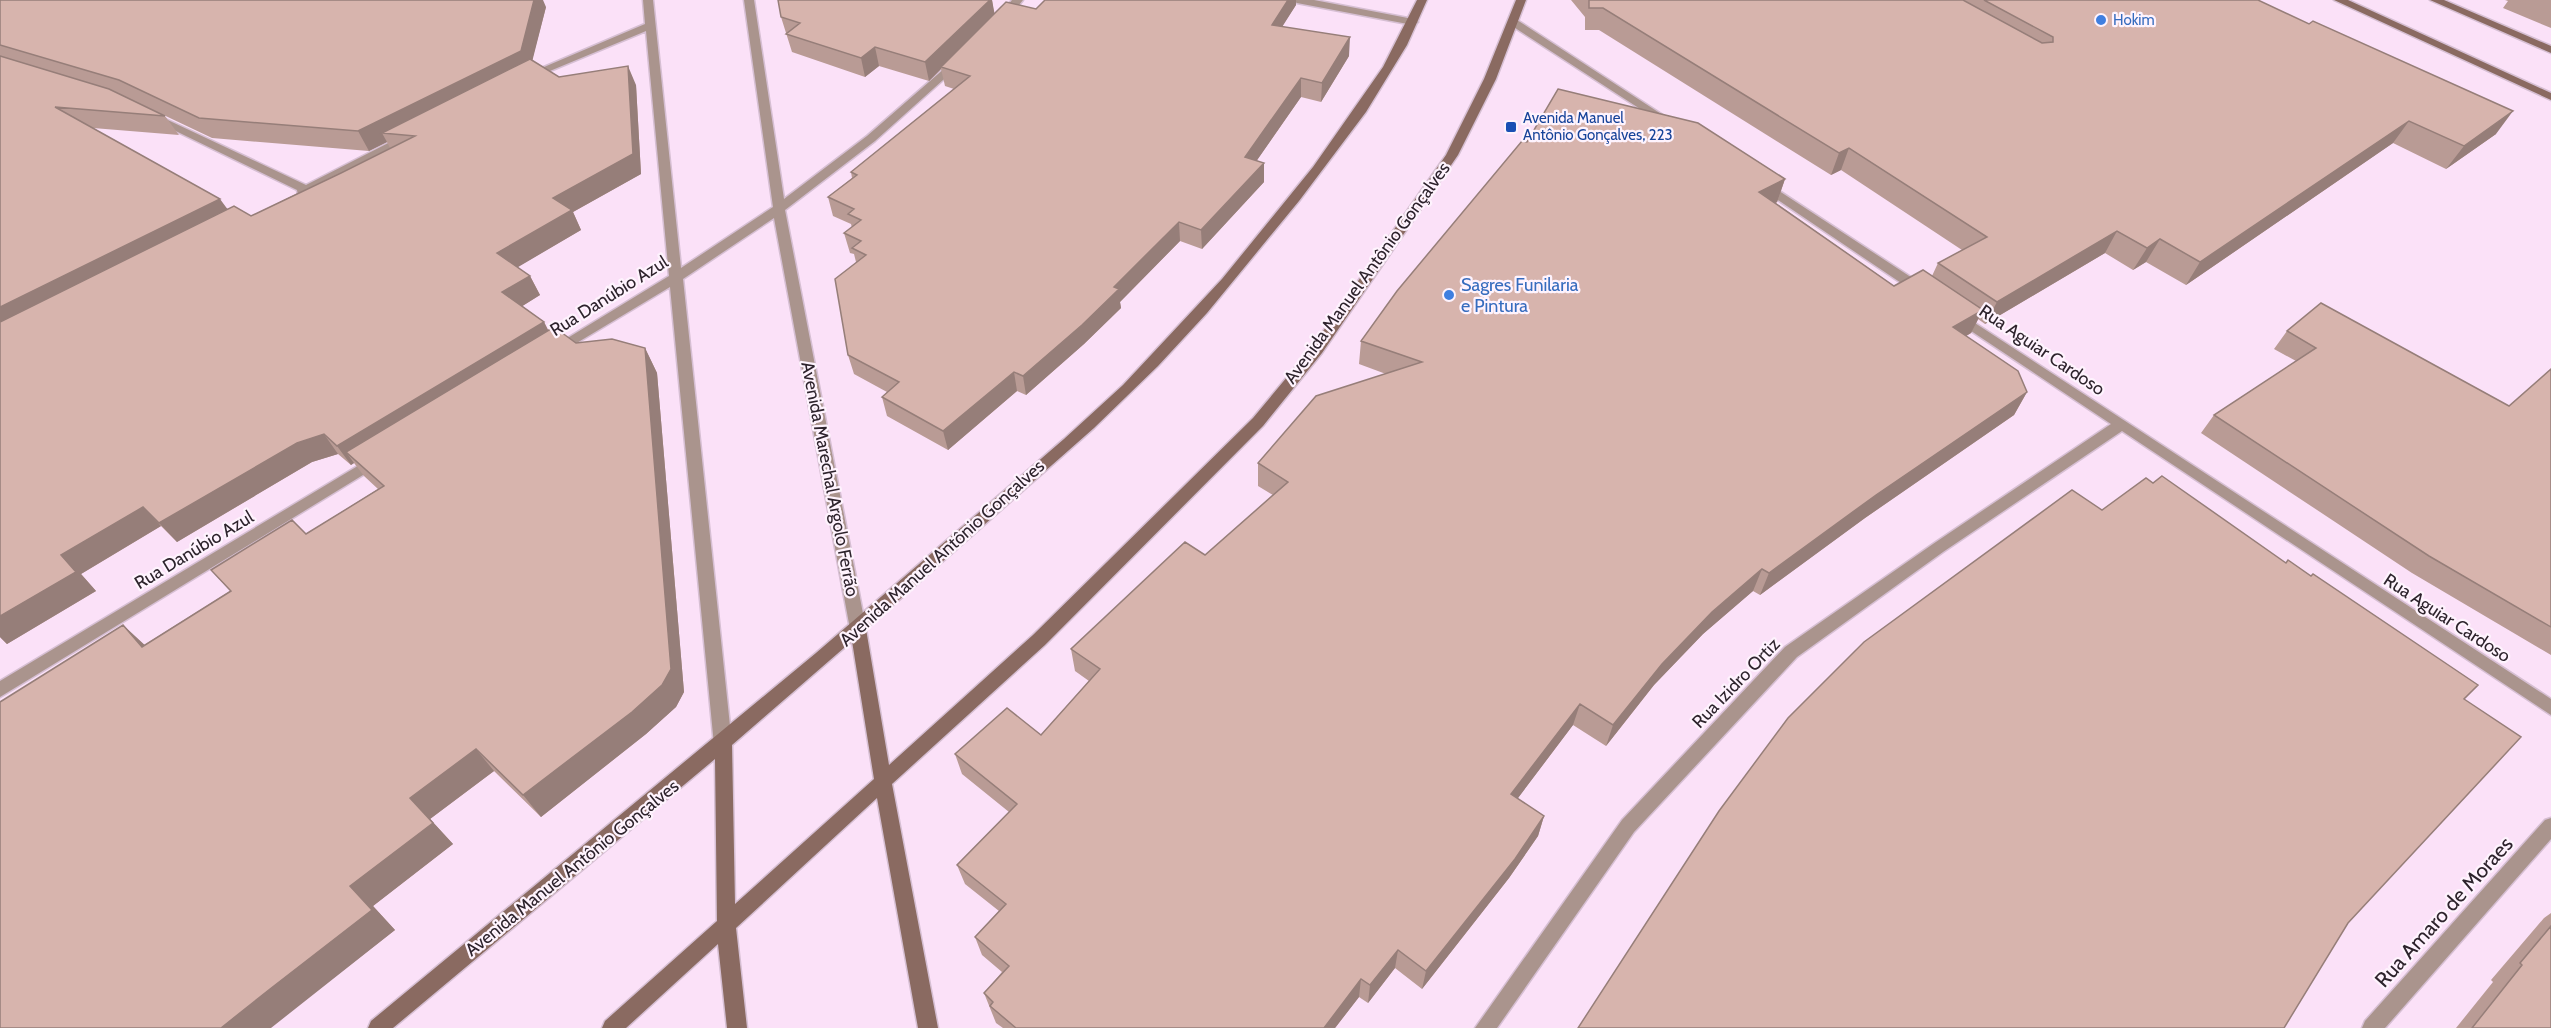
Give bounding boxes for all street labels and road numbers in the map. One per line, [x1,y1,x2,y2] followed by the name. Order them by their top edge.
[1279,158,1455,388] street label: Avenida Manuel Antônio Gonçalves
[546,251,673,341] street label: Rua Danúbio Azul
[1975,300,2109,400] street label: Rua Aguiar Cardoso
[796,360,864,598] street label: Avenida Marechal Argolo Ferrão
[835,455,1049,651] street label: Avenida Manuel Antônio Gonçalves
[131,505,258,594] street label: Rua Danúbio Azul
[2379,569,2515,667] street label: Rua Aguiar Cardoso
[1688,633,1785,733] street label: Rua Izidro Ortiz
[461,775,683,961] street label: Avenida Manuel Antônio Gonçalves
[2370,831,2518,992] street label: Rua Amaro de Moraes

